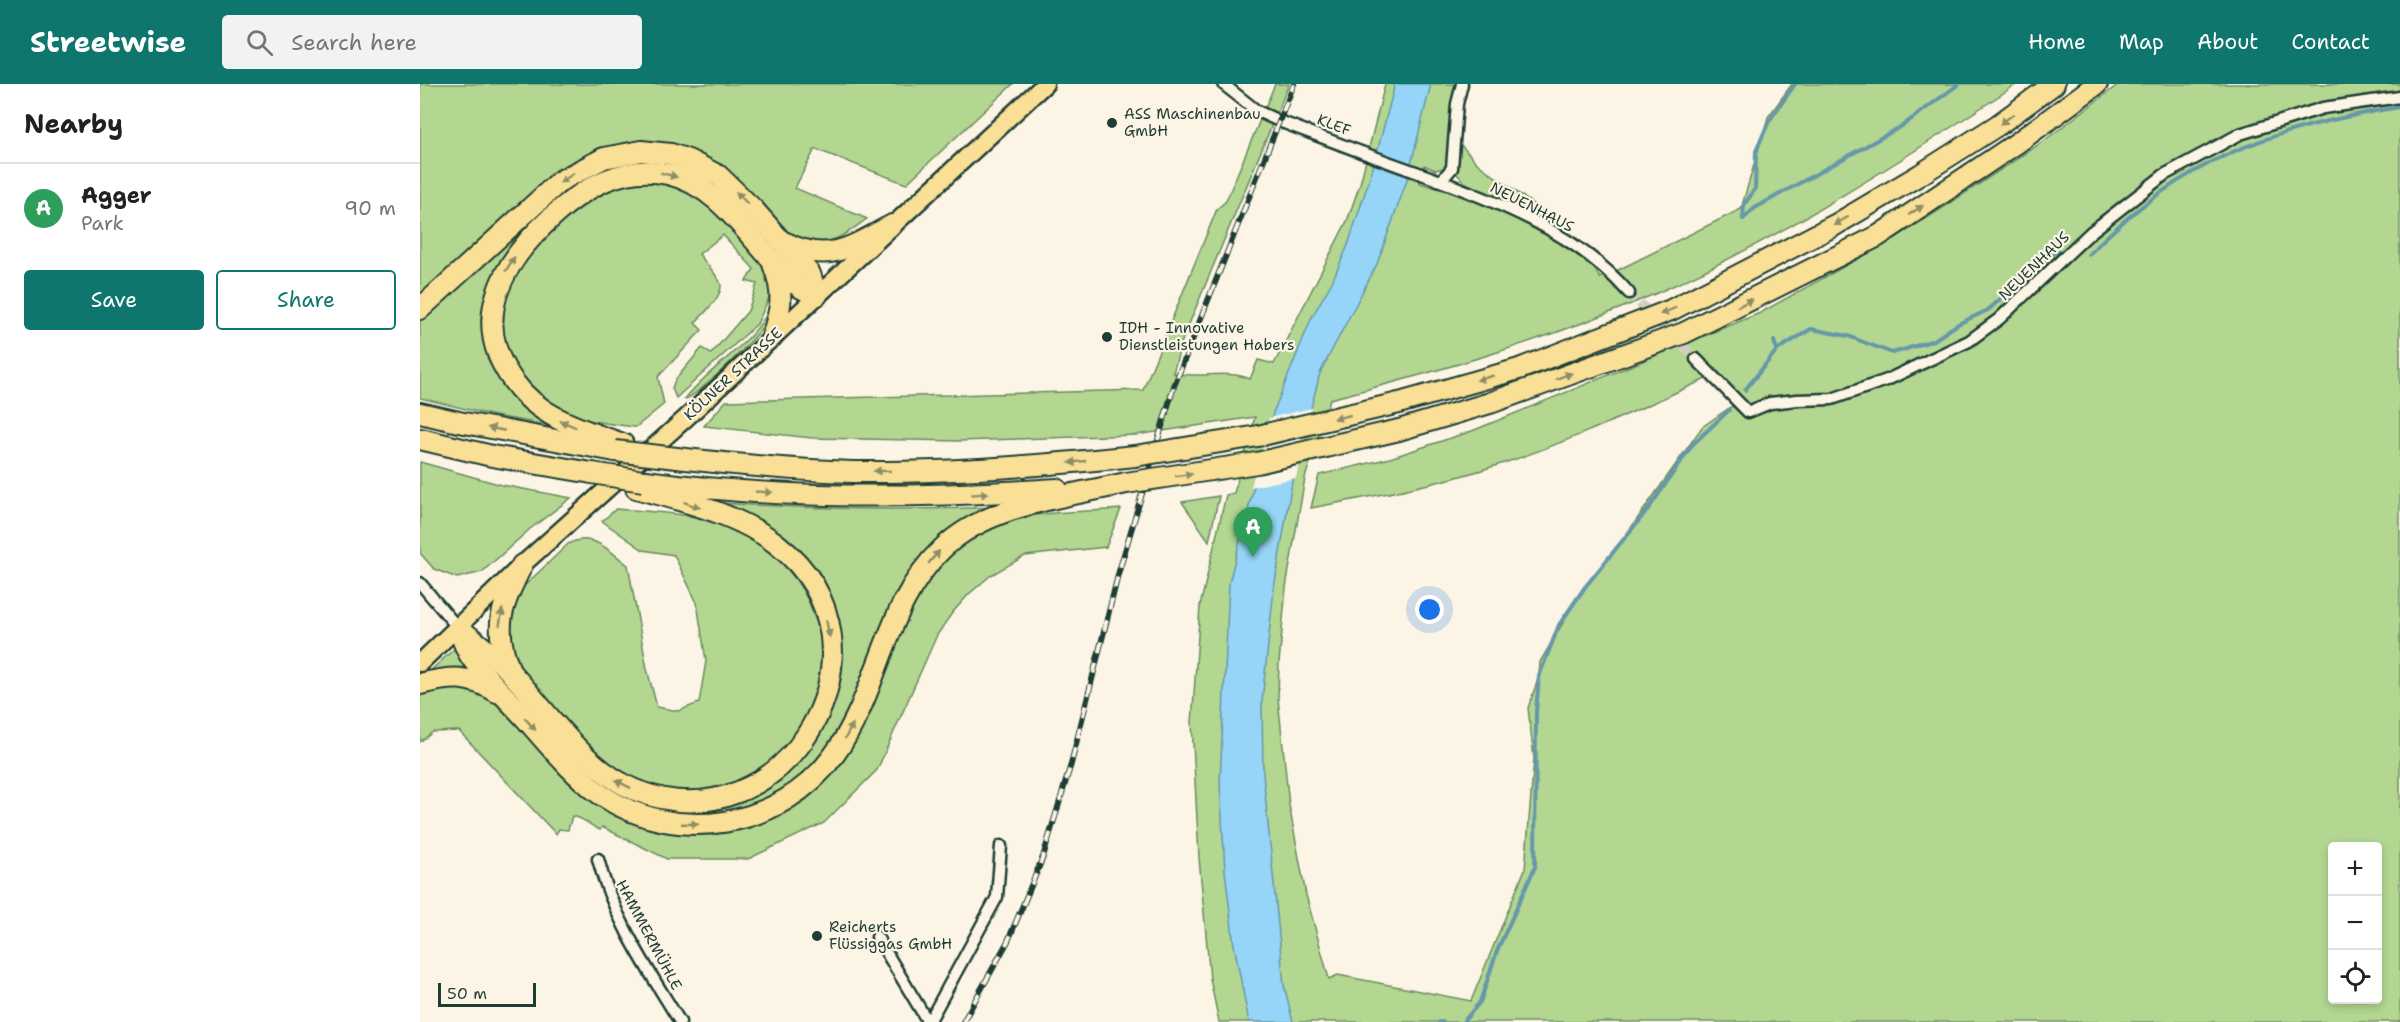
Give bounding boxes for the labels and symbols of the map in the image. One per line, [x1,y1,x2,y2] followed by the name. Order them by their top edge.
[1124,104,1261,141] place label: ASS Maschinenbau GmbH
[1314,109,1354,141] street label: KLEF
[2000,113,2016,125] one-way arrow
[1105,116,1119,130] marker: ASS Maschinenbau GmbH
[660,171,678,181] one-way arrow
[559,172,575,184] one-way arrow
[1487,177,1577,237] street label: NEUENHAUS
[735,191,749,205] one-way arrow
[1908,205,1924,216] one-way arrow
[1832,216,1849,226] one-way arrow
[1994,227,2074,305] street label: NEUENHAUS
[504,256,515,272] one-way arrow
[1736,298,1753,307] one-way arrow
[1659,306,1677,316] one-way arrow
[1119,318,1294,355] place label: IDH - Innovative Dienstleistungen Habers
[680,323,786,425] street label: KÖLNER STRASSE
[1100,330,1114,344] marker: IDH - Innovative Dienstleistungen Habers
[1556,371,1574,381] one-way arrow
[1476,374,1494,383] one-way arrow
[1333,412,1351,422] one-way arrow
[559,419,577,428] one-way arrow
[486,424,505,433] one-way arrow
[1067,457,1086,467] one-way arrow
[873,466,892,476] one-way arrow
[1175,470,1194,479] one-way arrow
[755,487,774,496] one-way arrow
[971,489,990,499] one-way arrow
[683,500,701,510] one-way arrow
[1234,508,1272,557] pin: A
[928,549,941,565] one-way arrow
[1415,595,1444,624] your location
[497,607,506,626] one-way arrow
[824,619,833,638] one-way arrow
[523,716,536,731] one-way arrow
[844,723,854,740] one-way arrow
[615,779,632,789] one-way arrow
[680,819,699,828] one-way arrow
[611,876,687,994] street label: HAMMERMÜHLE
[829,917,952,954] place label: Reicherts Flüssiggas GmbH
[810,929,824,943] marker: Reicherts Flüssiggas GmbH
[438,980,536,1008] scale bar

